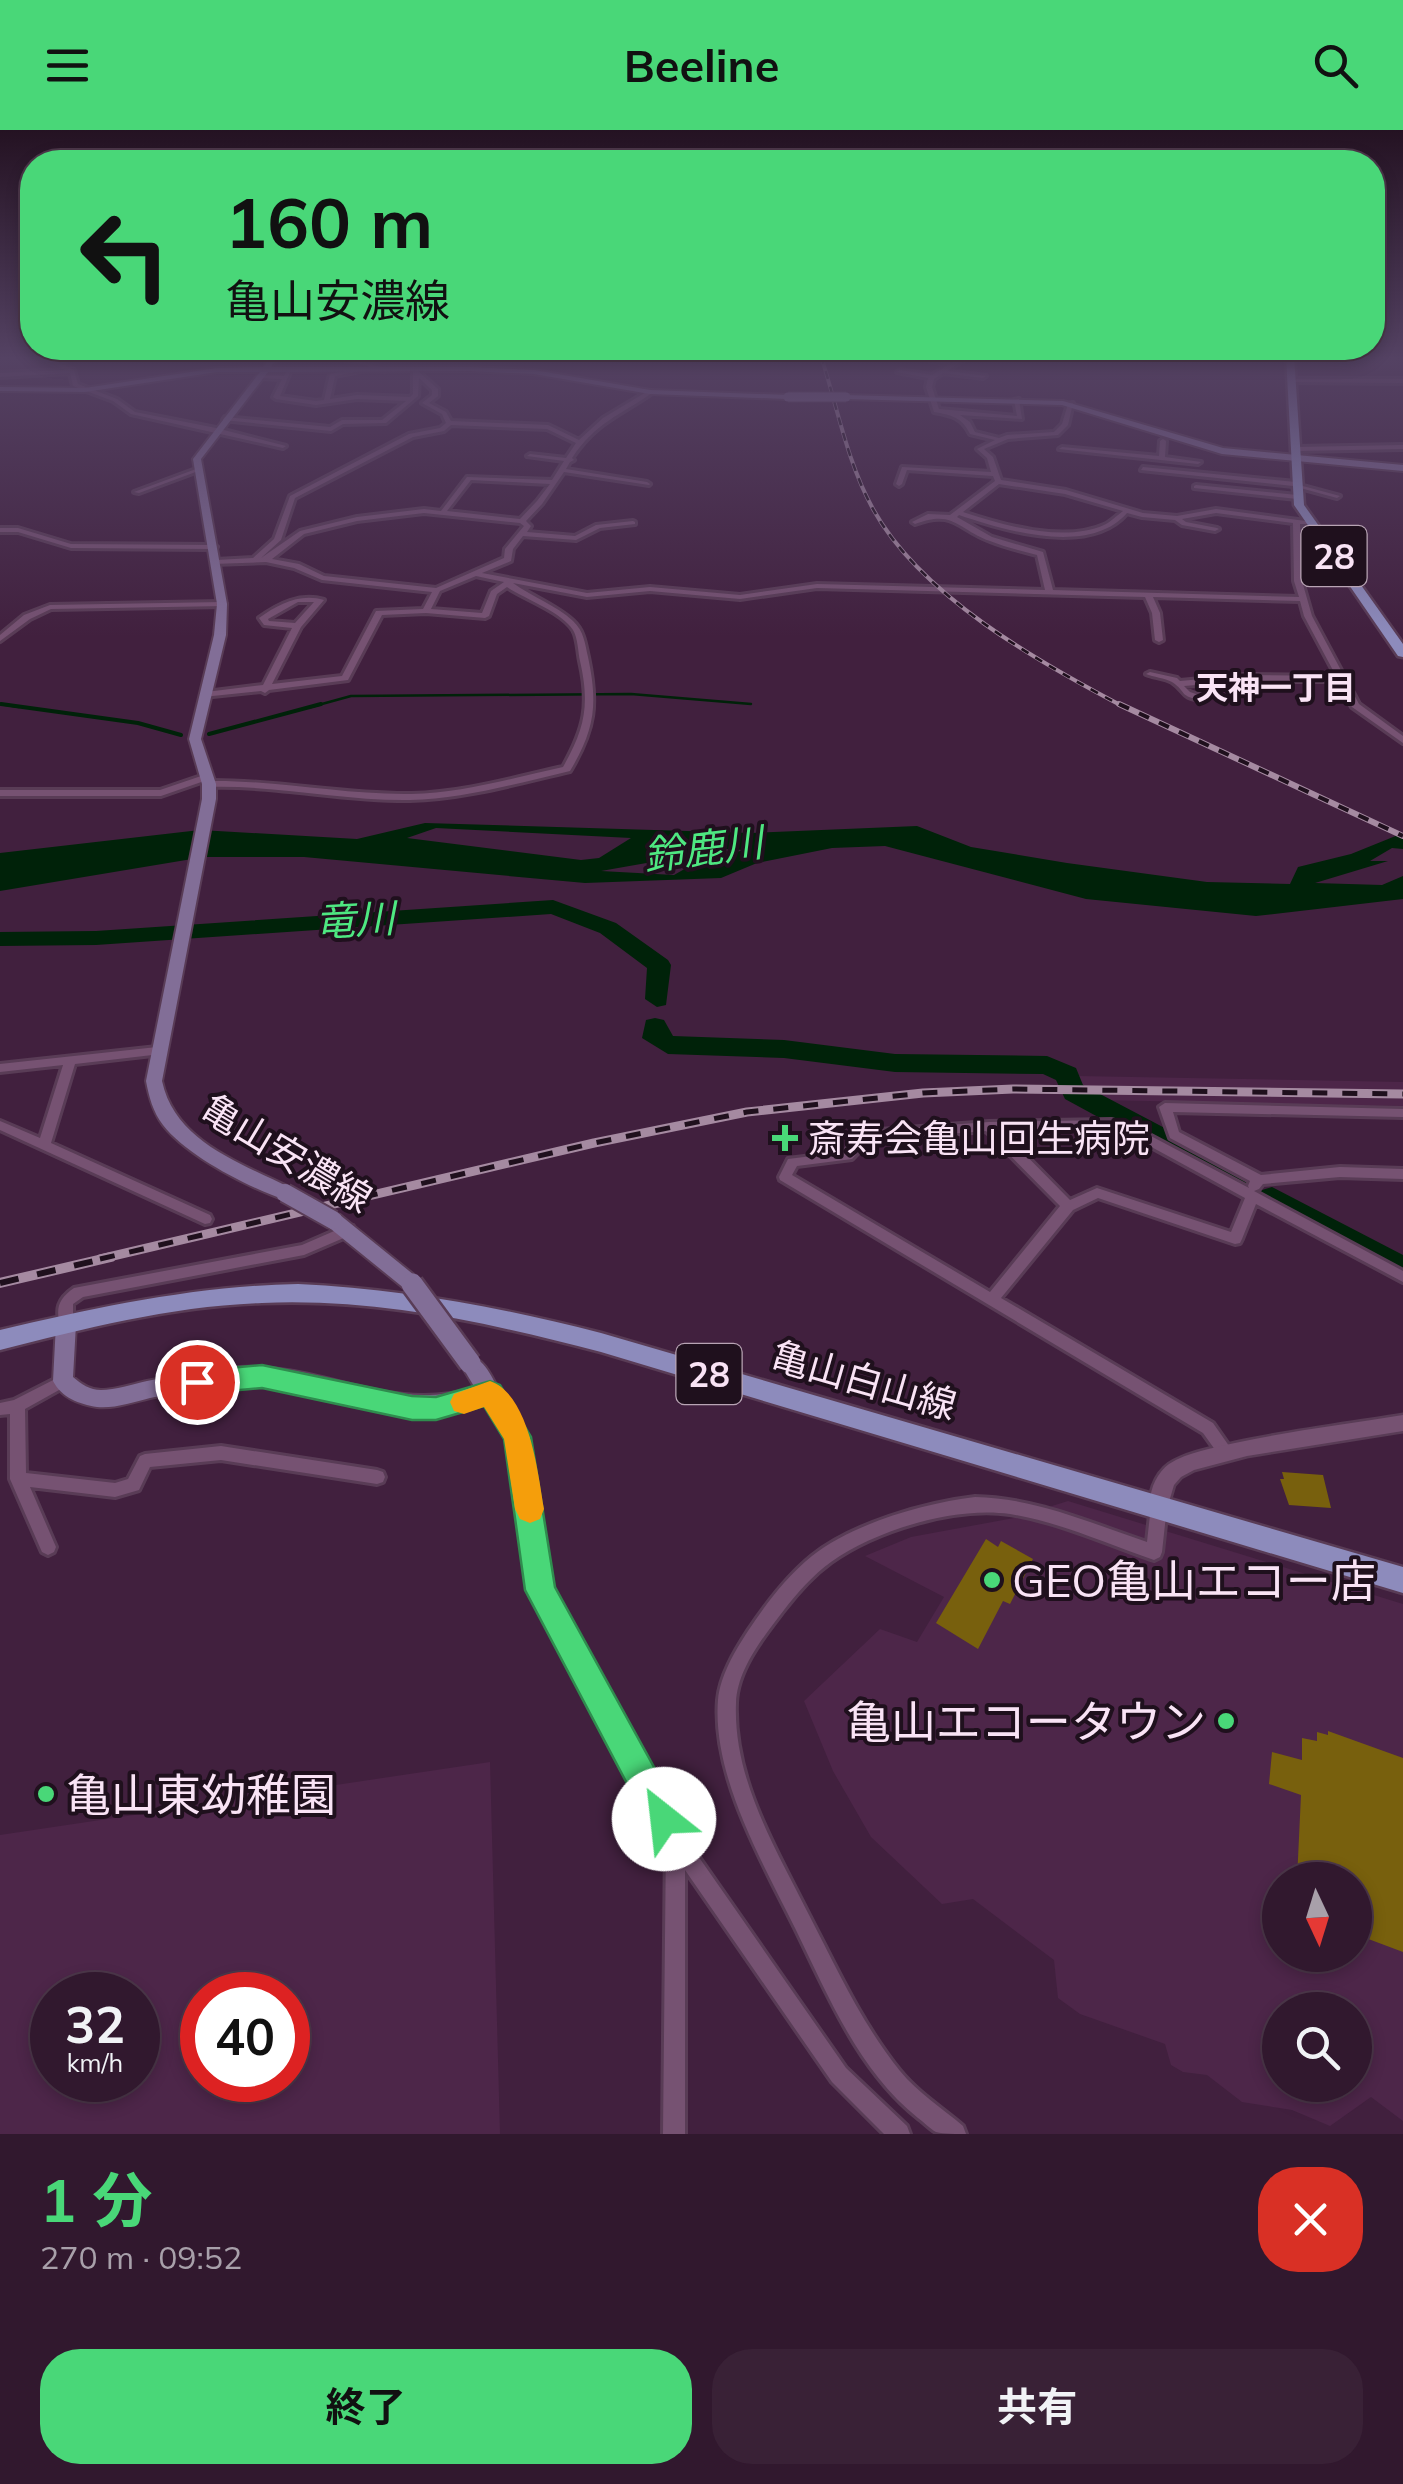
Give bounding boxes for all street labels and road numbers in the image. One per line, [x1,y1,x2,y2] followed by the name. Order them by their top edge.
[1302,526,1366,586] road number: 28
[193,1083,381,1223] street label: 亀山安濃線
[766,1331,962,1429] street label: 亀山白山線
[676,1344,742,1404] road number: 28

